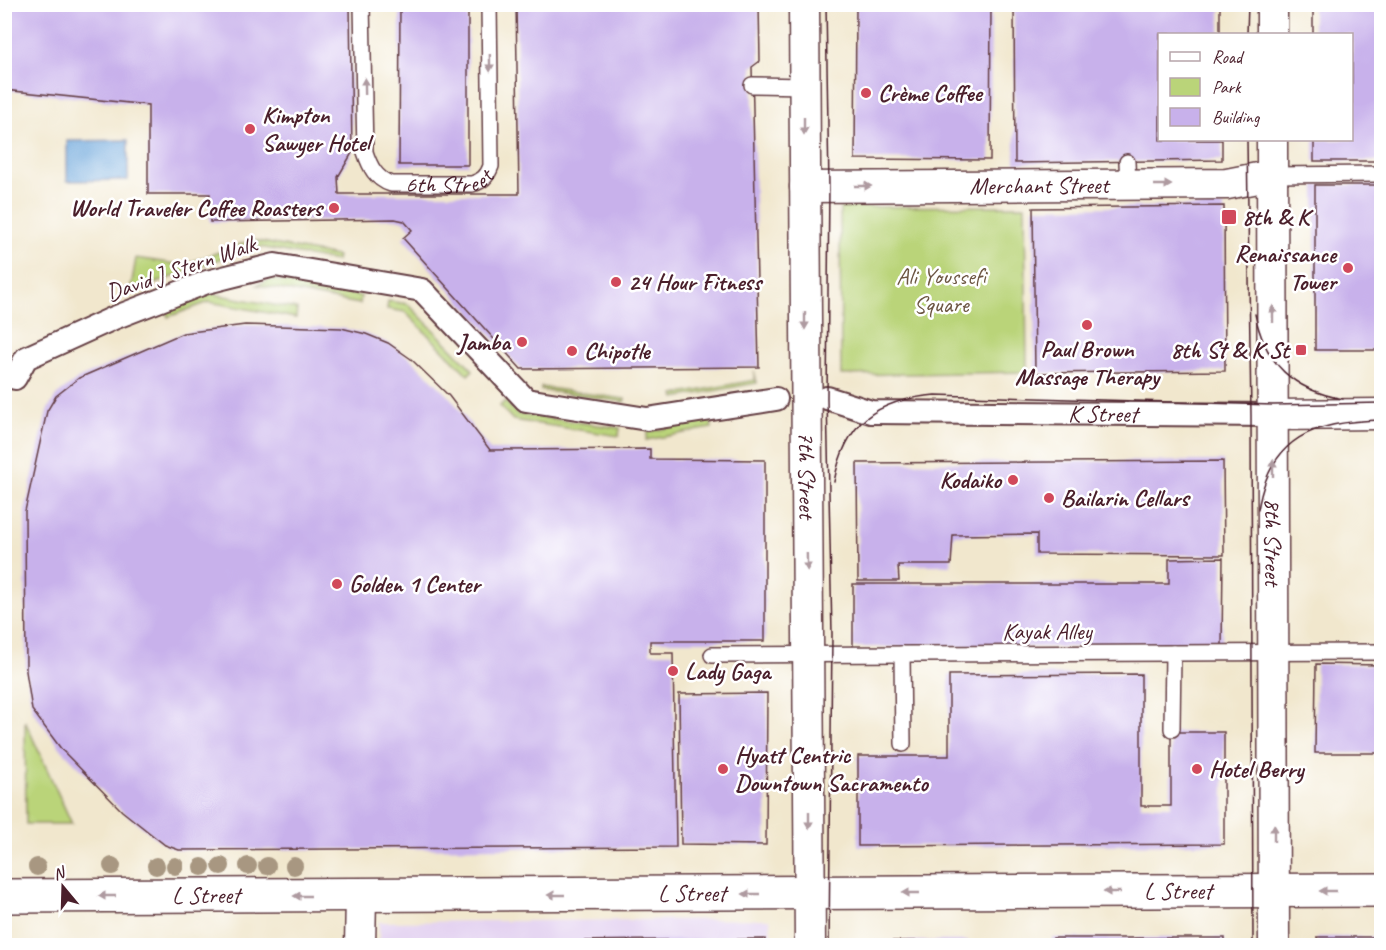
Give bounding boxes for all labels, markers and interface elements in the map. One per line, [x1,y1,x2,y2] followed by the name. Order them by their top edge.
[1158,33,1353,141] legend
[1212,46,1245,68] text: Road
[485,53,495,72] one-way arrow
[1212,76,1242,98] text: Park
[360,77,369,96] one-way arrow
[878,78,984,108] place label: Crème Coffee
[859,86,873,100] marker: Crème Coffee
[262,100,375,158] place label: Kimpton Sawyer Hotel
[1212,106,1261,128] text: Building
[800,116,809,135] one-way arrow
[243,122,257,136] marker: Kimpton Sawyer Hotel
[405,162,502,199] street label: 6th Street
[969,170,1111,201] street label: Merchant Street
[1154,180,1173,190] one-way arrow
[854,181,873,191] one-way arrow
[70,193,325,223] place label: World Traveler Coffee Roasters
[327,201,341,215] marker: World Traveler Coffee Roasters
[1242,202,1314,232] place label: 8th & K
[1220,208,1238,226] marker: 8th & K
[102,228,262,308] street label: David J Stern Walk
[1234,239,1338,297] place label: Renaissance Tower
[896,261,989,319] park label: Ali Youssefi Square
[1341,261,1355,275] marker: Renaissance Tower
[628,267,764,297] place label: 24 Hour Fitness
[609,275,623,289] marker: 24 Hour Fitness
[1268,305,1278,324] one-way arrow
[800,311,810,330] one-way arrow
[1080,318,1094,332] marker: Paul Brown Massage Therapy
[456,327,512,357] place label: Jamba
[1015,334,1162,392] place label: Paul Brown Massage Therapy
[515,335,529,349] marker: Jamba
[1171,335,1292,365] place label: 8th St & K St
[584,336,651,366] place label: Chipotle
[1294,343,1308,357] marker: 8th St & K St
[565,344,579,358] marker: Chipotle
[1068,398,1141,429] street label: K Street
[792,431,822,521] street label: 7th Street
[1268,458,1278,477] one-way arrow
[939,465,1003,495] place label: Kodaiko
[1006,473,1020,487] marker: Kodaiko
[1061,483,1191,513] place label: Bailarin Cellars
[1042,491,1056,505] marker: Bailarin Cellars
[1258,498,1288,588] street label: 8th Street
[802,553,812,572] one-way arrow
[349,569,482,599] place label: Golden 1 Center
[330,577,344,591] marker: Golden 1 Center
[1002,616,1094,646] street label: Kayak Alley
[685,656,772,686] place label: Lady Gaga
[666,664,680,678] marker: Lady Gaga
[735,740,930,798] place label: Hyatt Centric Downtown Sacramento
[1209,754,1305,784] place label: Hotel Berry
[716,762,730,776] marker: Hyatt Centric Downtown Sacramento
[1190,762,1204,776] marker: Hotel Berry
[804,811,814,830] one-way arrow
[1269,823,1279,842] one-way arrow
[33,857,93,917] north arrow
[51,862,69,885] text: N
[1144,876,1215,906] street label: L Street
[658,878,729,908] street label: L Street
[172,880,243,910] street label: L Street
[1319,886,1338,896] one-way arrow
[1102,887,1121,897] one-way arrow
[902,888,921,898] one-way arrow
[741,889,760,899] one-way arrow
[546,890,565,900] one-way arrow
[98,891,117,901] one-way arrow
[293,891,312,901] one-way arrow

